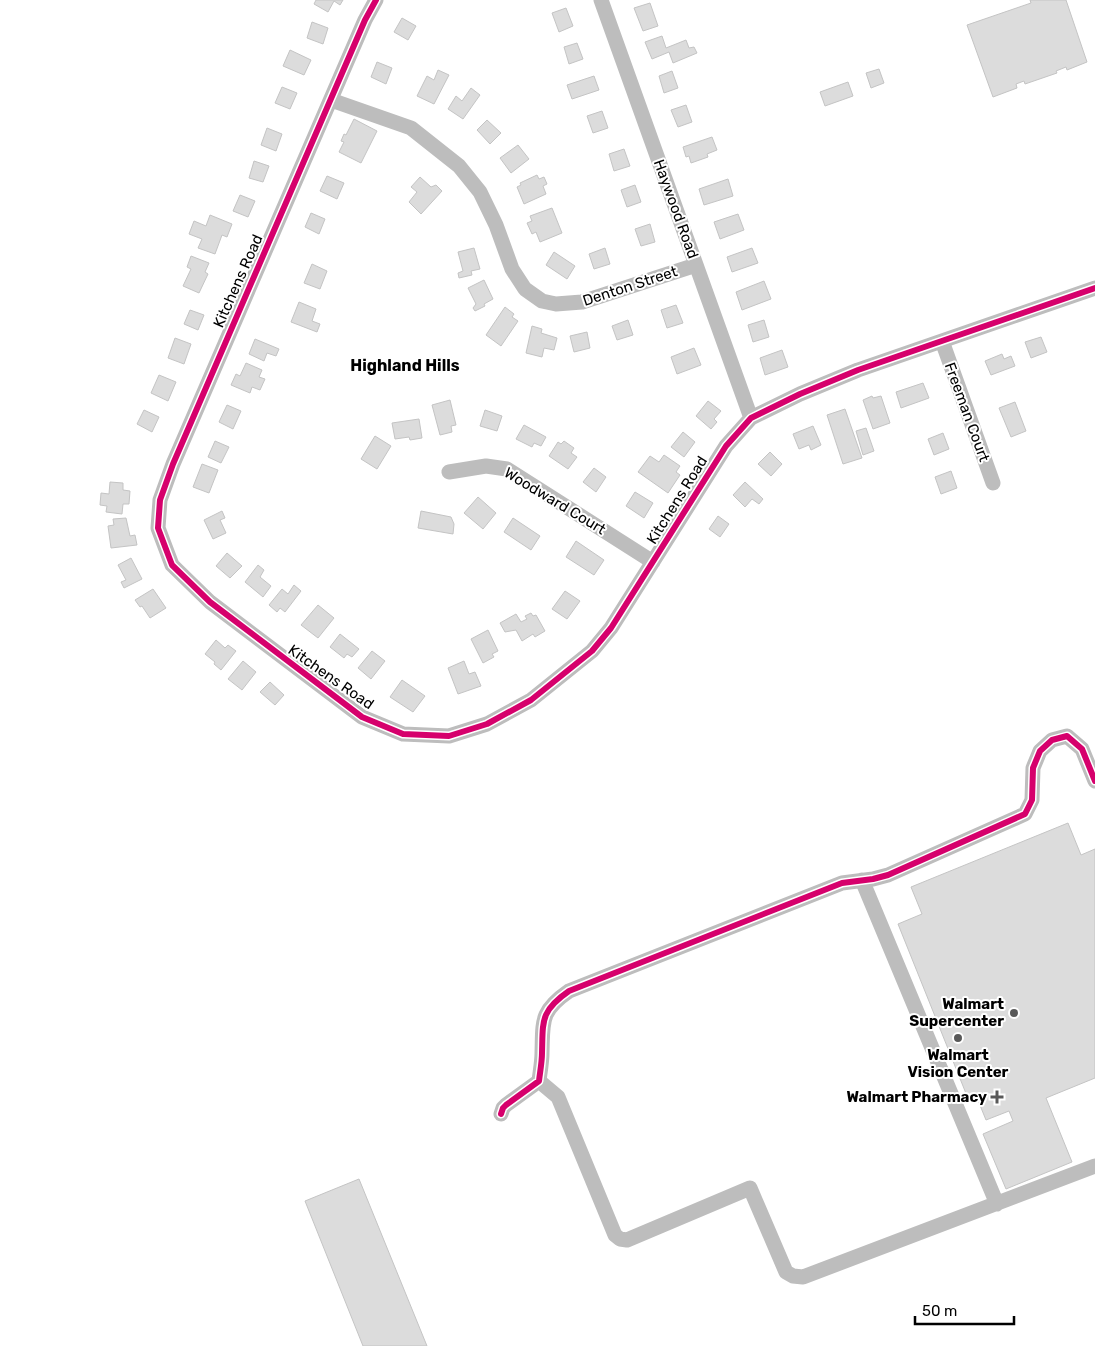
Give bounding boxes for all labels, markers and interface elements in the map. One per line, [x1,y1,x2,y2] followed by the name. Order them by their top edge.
[650,157,702,261] street label: Haywood Road
[209,232,267,330] street label: Kitchens Road
[580,262,680,310] street label: Denton Street
[350,356,460,375] district label: Highland Hills
[941,360,993,464] street label: Freeman Court
[643,453,711,547] street label: Kitchens Road
[501,464,609,538] street label: Woodward Court
[285,641,377,713] street label: Kitchens Road
[909,995,1004,1030] place label: Walmart Supercenter
[1008,1007,1020,1019] marker: Walmart Supercenter
[952,1032,964,1044] marker: Walmart Vision Center
[908,1046,1009,1081] place label: Walmart Vision Center
[846,1088,987,1106] place label: Walmart Pharmacy
[991,1091,1003,1103] marker: Walmart Pharmacy
[915,1294,1014,1326] scale bar
[922,1302,957,1320] text: 50 m

